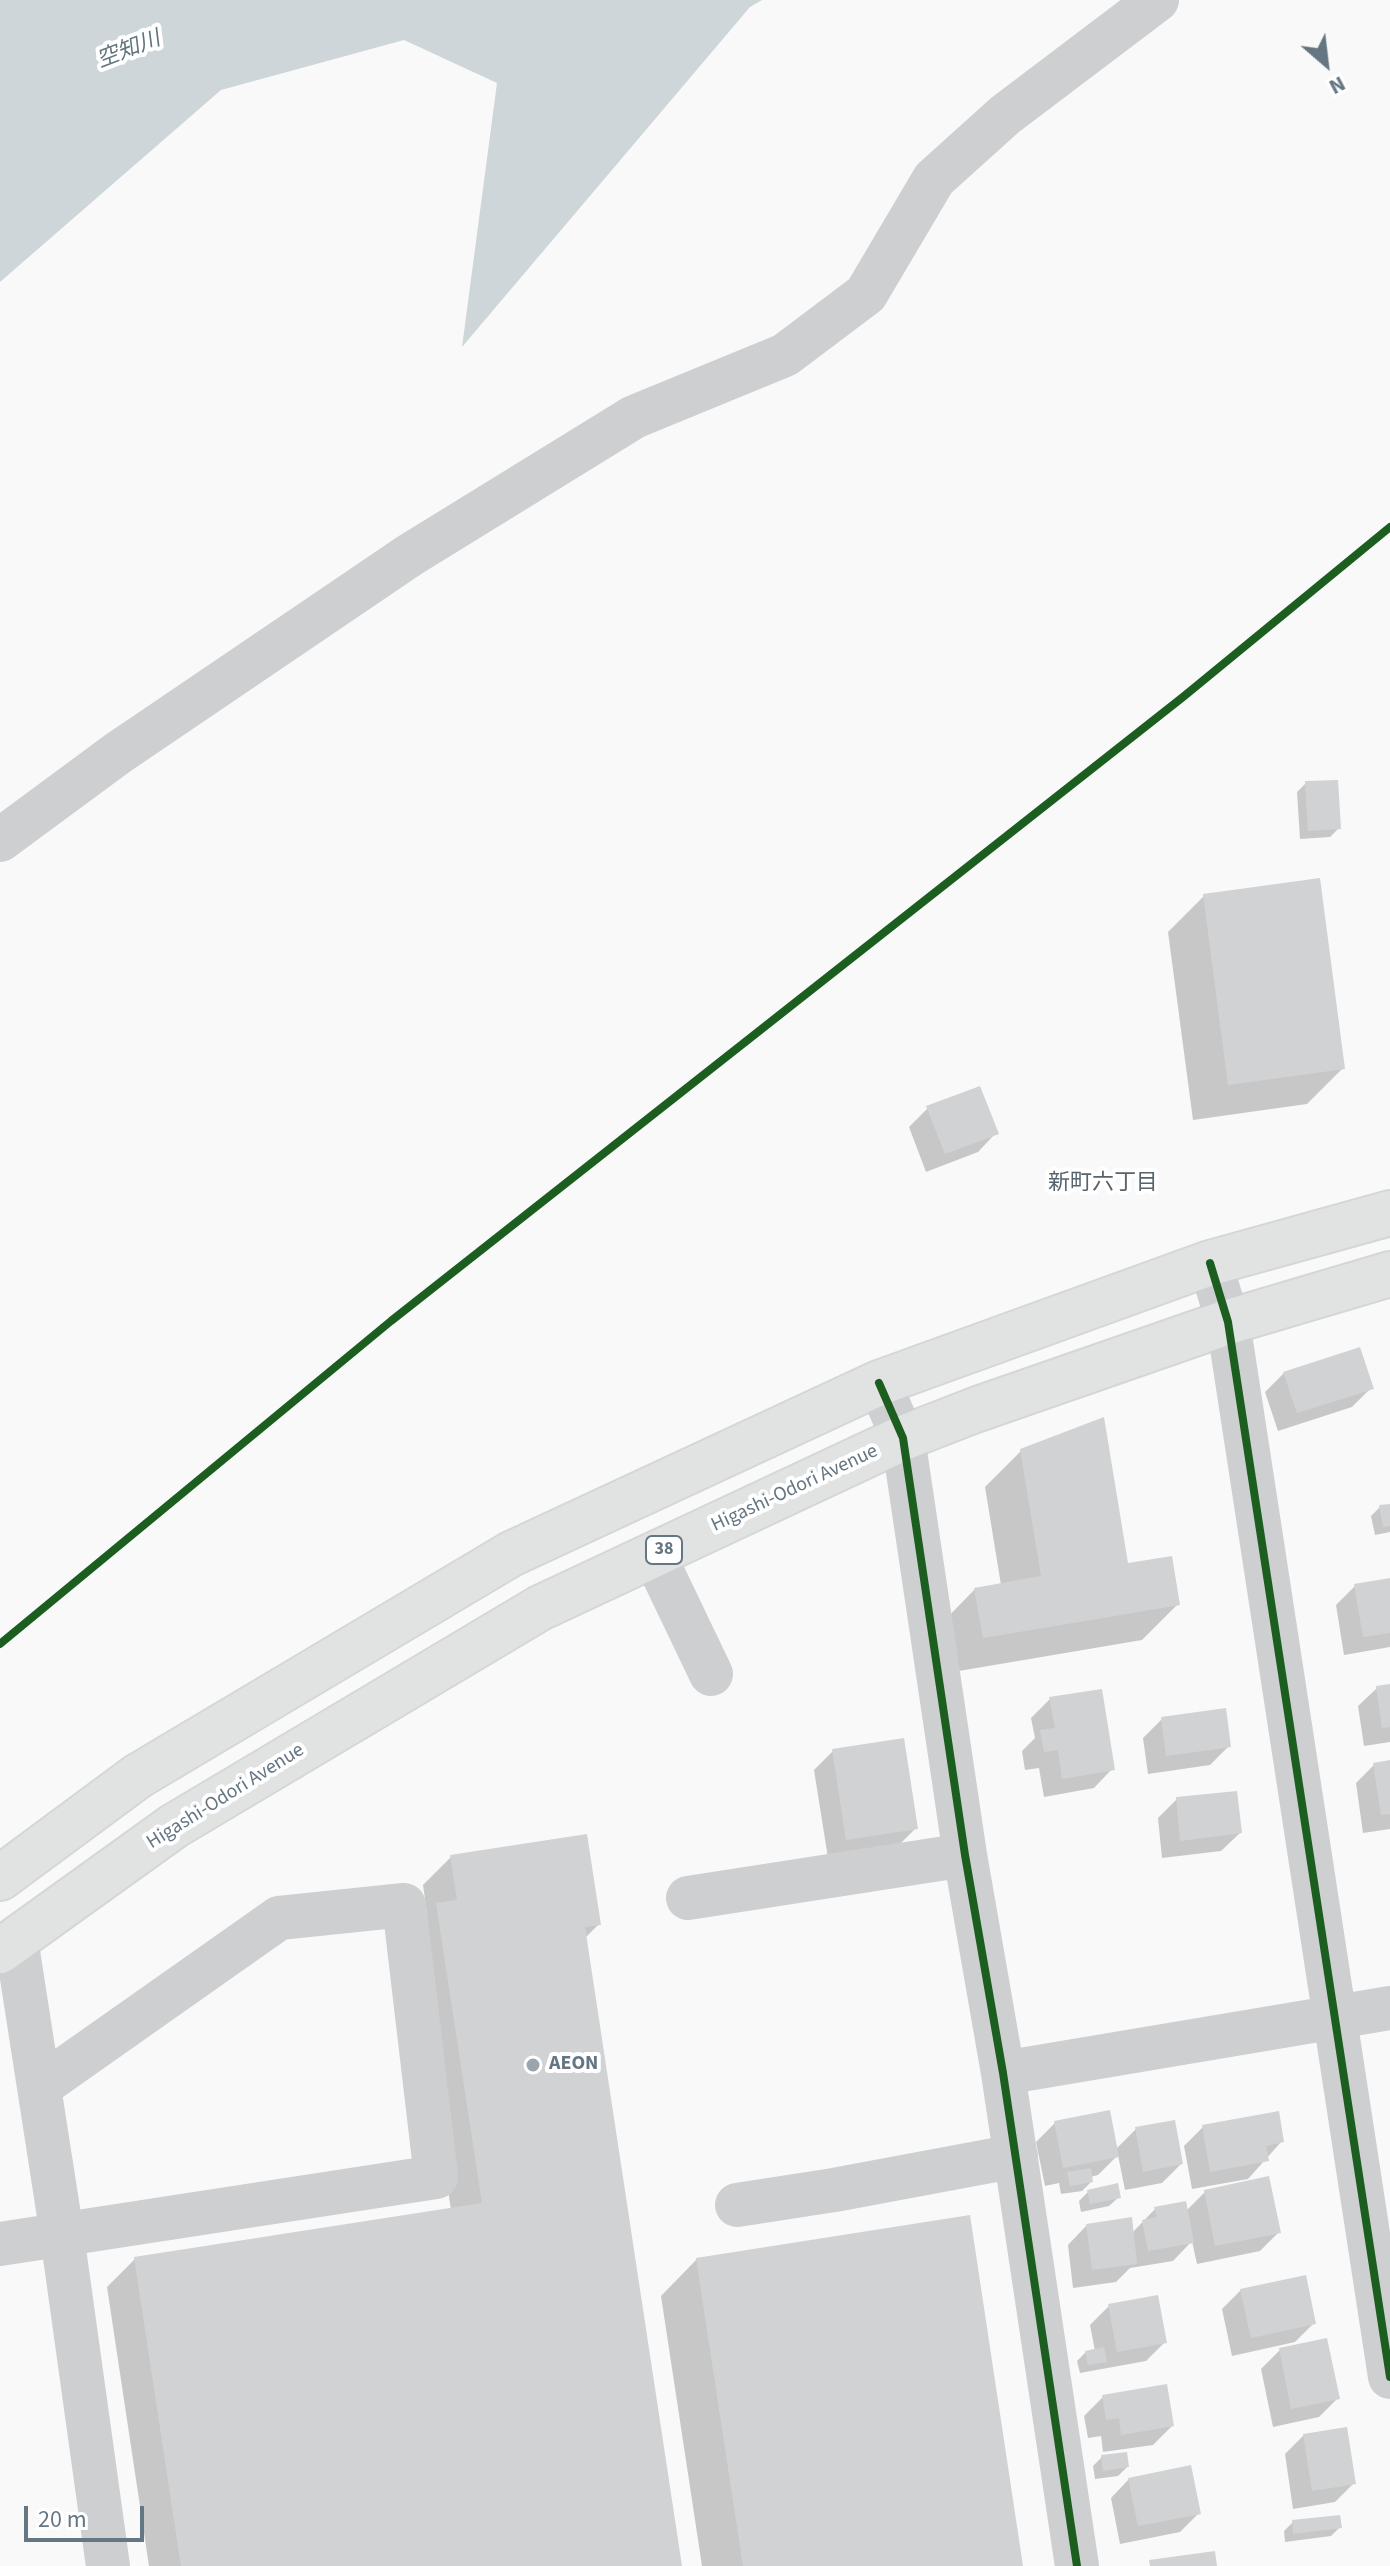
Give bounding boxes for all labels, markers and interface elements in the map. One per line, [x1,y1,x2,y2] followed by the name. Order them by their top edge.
[1286,24,1366,104] north arrow
[93,27,165,75] water label: 空知川
[1323,68,1351,103] text: N
[1048,1171,1158,1197] district label: 新町六丁目
[708,1440,882,1538] street label: Higashi-Odori Avenue
[646,1536,682,1564] road number: 38
[143,1739,309,1855] street label: Higashi-Odori Avenue
[549,2053,598,2077] place label: AEON
[524,2056,542,2074] marker: AEON
[28,2490,148,2540] scale bar
[38,2502,87,2537] text: 20 m

